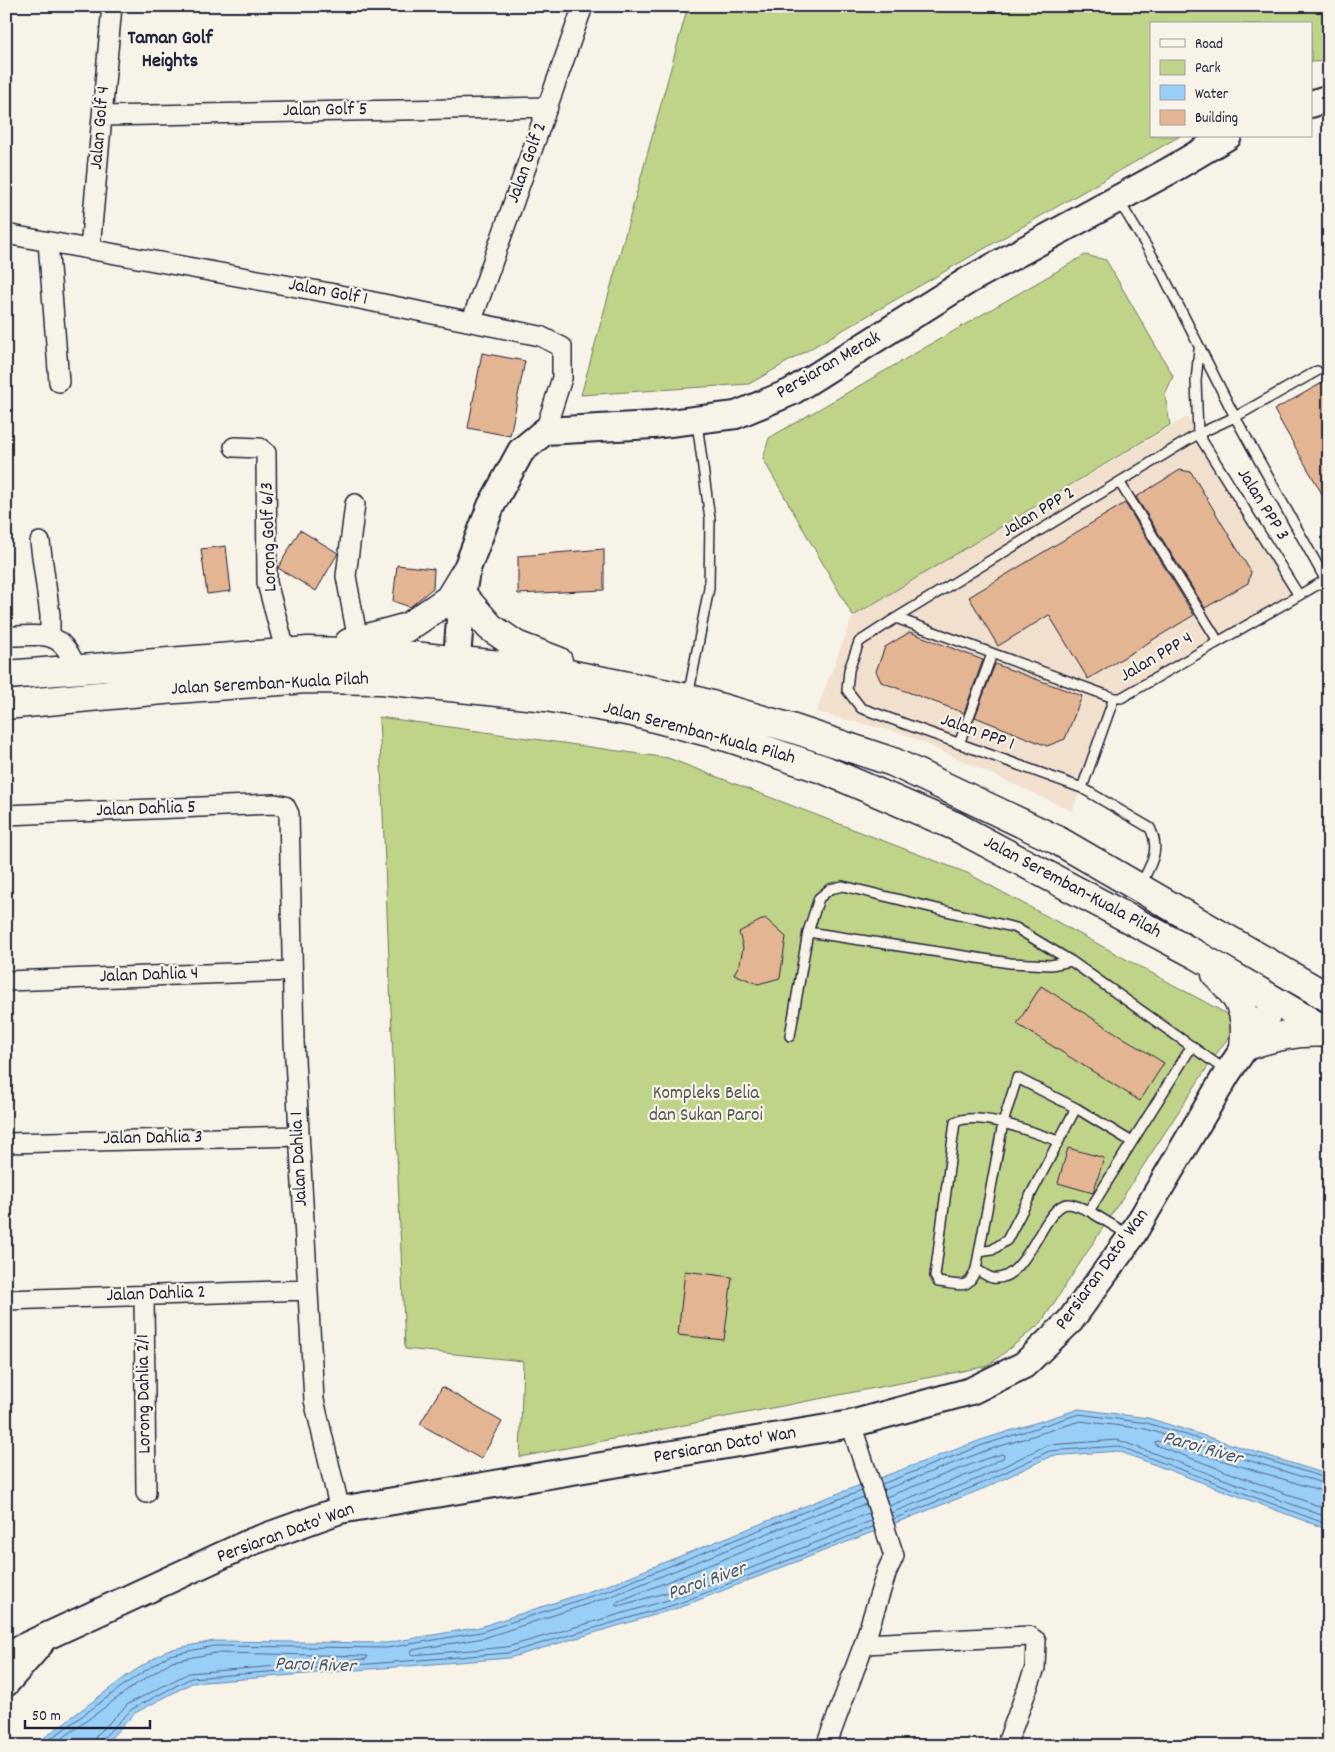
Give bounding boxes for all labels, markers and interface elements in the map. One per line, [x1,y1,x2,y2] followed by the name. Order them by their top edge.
[1150,22,1312,138] legend
[127,25,214,76] district label: Taman Golf Heights
[1195,34,1223,56] text: Road
[1195,58,1221,80] text: Park
[1195,84,1229,106] text: Water
[84,85,118,171] street label: Jalan Golf 4
[282,97,368,125] street label: Jalan Golf 5
[1195,108,1238,130] text: Building
[501,119,555,207] street label: Jalan Golf 2
[286,272,370,314] street label: Jalan Golf 1
[772,325,886,407] street label: Persiaran Merak
[1229,463,1295,547] street label: Jalan PPP 3
[997,481,1081,545] street label: Jalan PPP 2
[255,482,285,592] street label: Lorong Golf 6/3
[1115,626,1199,690] street label: Jalan PPP 4
[170,666,370,704] street label: Jalan Seremban-Kuala Pilah
[600,695,798,773] street label: Jalan Seremban-Kuala Pilah
[936,707,1018,759] street label: Jalan PPP 1
[96,795,196,825] street label: Jalan Dahlia 5
[978,830,1166,946] street label: Jalan Seremban-Kuala Pilah
[99,961,199,991] street label: Jalan Dahlia 4
[649,1081,763,1130] park label: Kompleks Belia dan Sukan Paroi
[284,1111,316,1207] street label: Jalan Dahlia 1
[103,1125,203,1153] street label: Jalan Dahlia 3
[1050,1204,1156,1336] street label: Persiaran Dato' Wan
[106,1280,206,1310] street label: Jalan Dahlia 2
[130,1334,160,1454] street label: Lorong Dahlia 2/1
[652,1420,798,1472] street label: Persiaran Dato' Wan
[1159,1424,1247,1474] water label: Paroi River
[214,1497,358,1571] street label: Persiaran Dato' Wan
[664,1555,752,1608] water label: Paroi River
[274,1651,359,1681] water label: Paroi River
[25,1697,150,1729] scale bar
[32,1706,61,1728] text: 50 m

